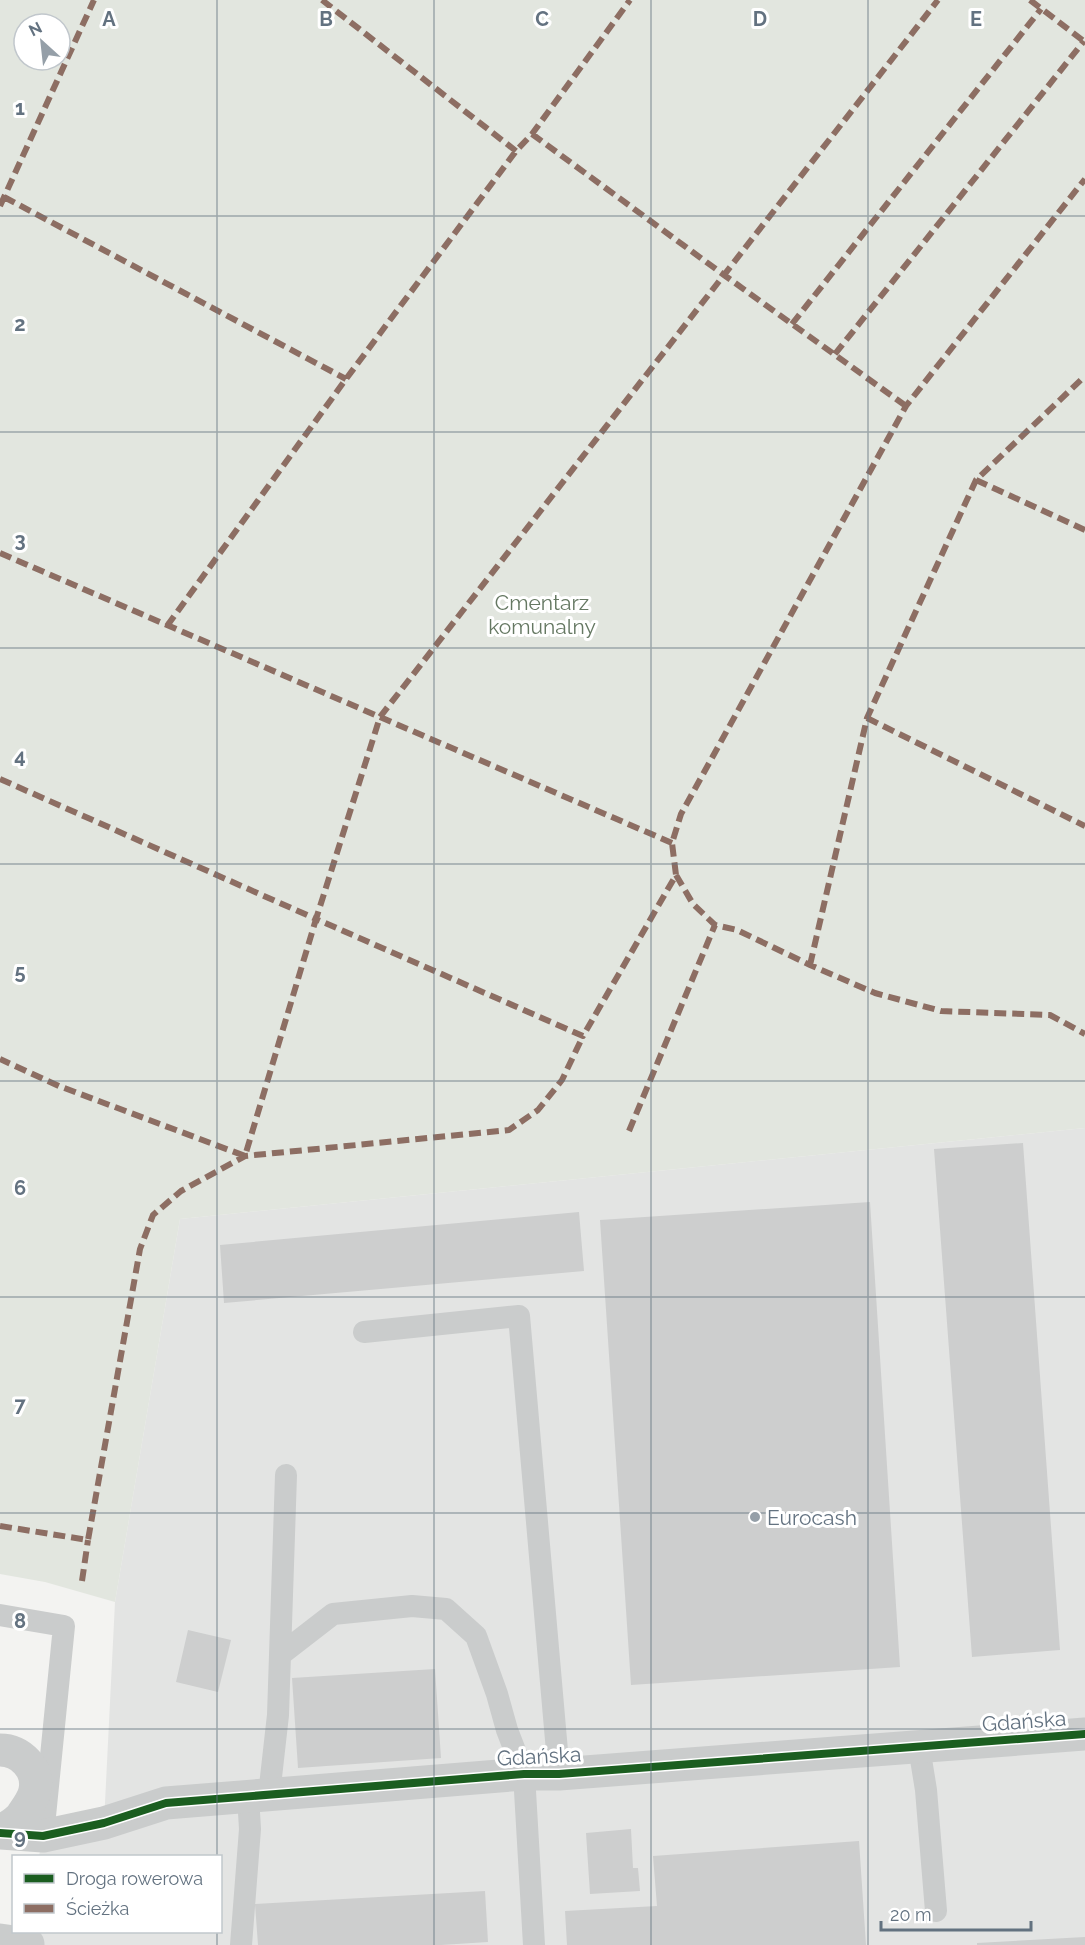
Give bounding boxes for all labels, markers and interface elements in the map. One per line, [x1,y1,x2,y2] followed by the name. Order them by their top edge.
[102,7,116,31] text: A
[319,7,333,31] text: B
[535,7,549,31] text: C
[753,7,767,31] text: D
[970,7,982,31] text: E
[12,12,72,72] north arrow
[26,18,45,40] text: N
[15,96,25,120] text: 1
[14,312,26,336] text: 2
[14,528,26,552] text: 3
[488,590,596,639] park label: Cmentarz komunalny
[14,744,26,768] text: 4
[14,960,26,984] text: 5
[14,1176,26,1200] text: 6
[14,1393,26,1417] text: 7
[767,1505,857,1530] place label: Eurocash
[748,1510,762,1524] marker: Eurocash
[14,1609,26,1633] text: 8
[981,1706,1067,1736] street label: Gdańska
[496,1741,582,1771] street label: Gdańska
[14,1825,26,1849] text: 9
[12,1855,222,1933] legend
[66,1868,203,1889] text: Droga rowerowa
[881,1894,1031,1932] scale bar
[66,1897,129,1919] text: Ścieżka
[890,1904,932,1925] text: 20 m

